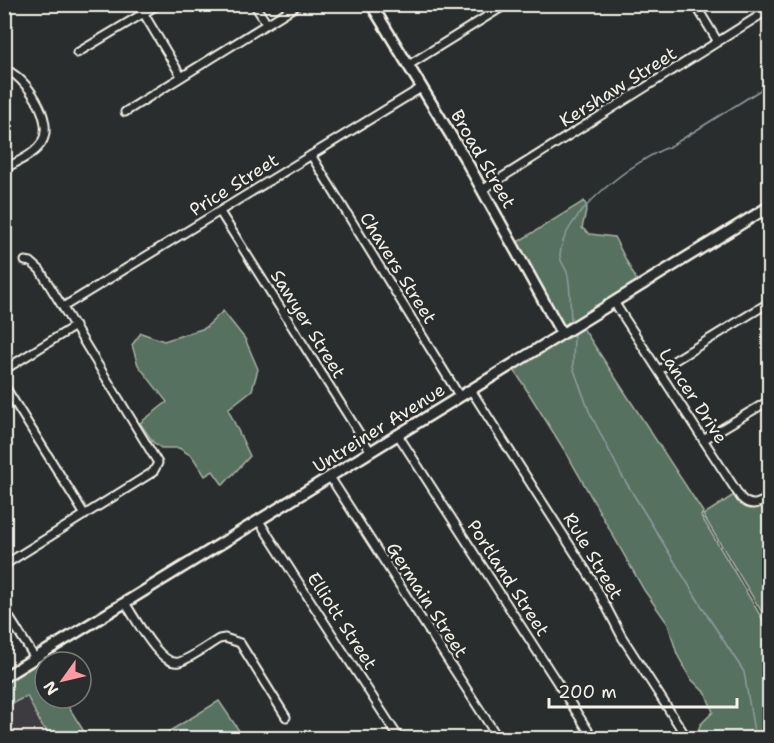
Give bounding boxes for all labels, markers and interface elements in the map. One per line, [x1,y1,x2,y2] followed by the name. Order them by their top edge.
[555,41,681,133] street label: Kershaw Street
[445,105,521,213] street label: Broad Street
[185,148,283,222] street label: Price Street
[354,208,442,328] street label: Chavers Street
[265,265,351,383] street label: Sawyer Street
[653,344,733,448] street label: Lancer Drive
[308,378,450,478] street label: Untreiner Avenue
[558,508,628,604] street label: Rule Street
[461,515,555,641] street label: Portland Street
[381,538,473,662] street label: Germain Street
[302,568,383,674] street label: Elliott Street
[33,650,93,710] north arrow
[549,671,736,709] scale bar
[39,677,63,699] text: N
[558,680,617,704] text: 200 m

